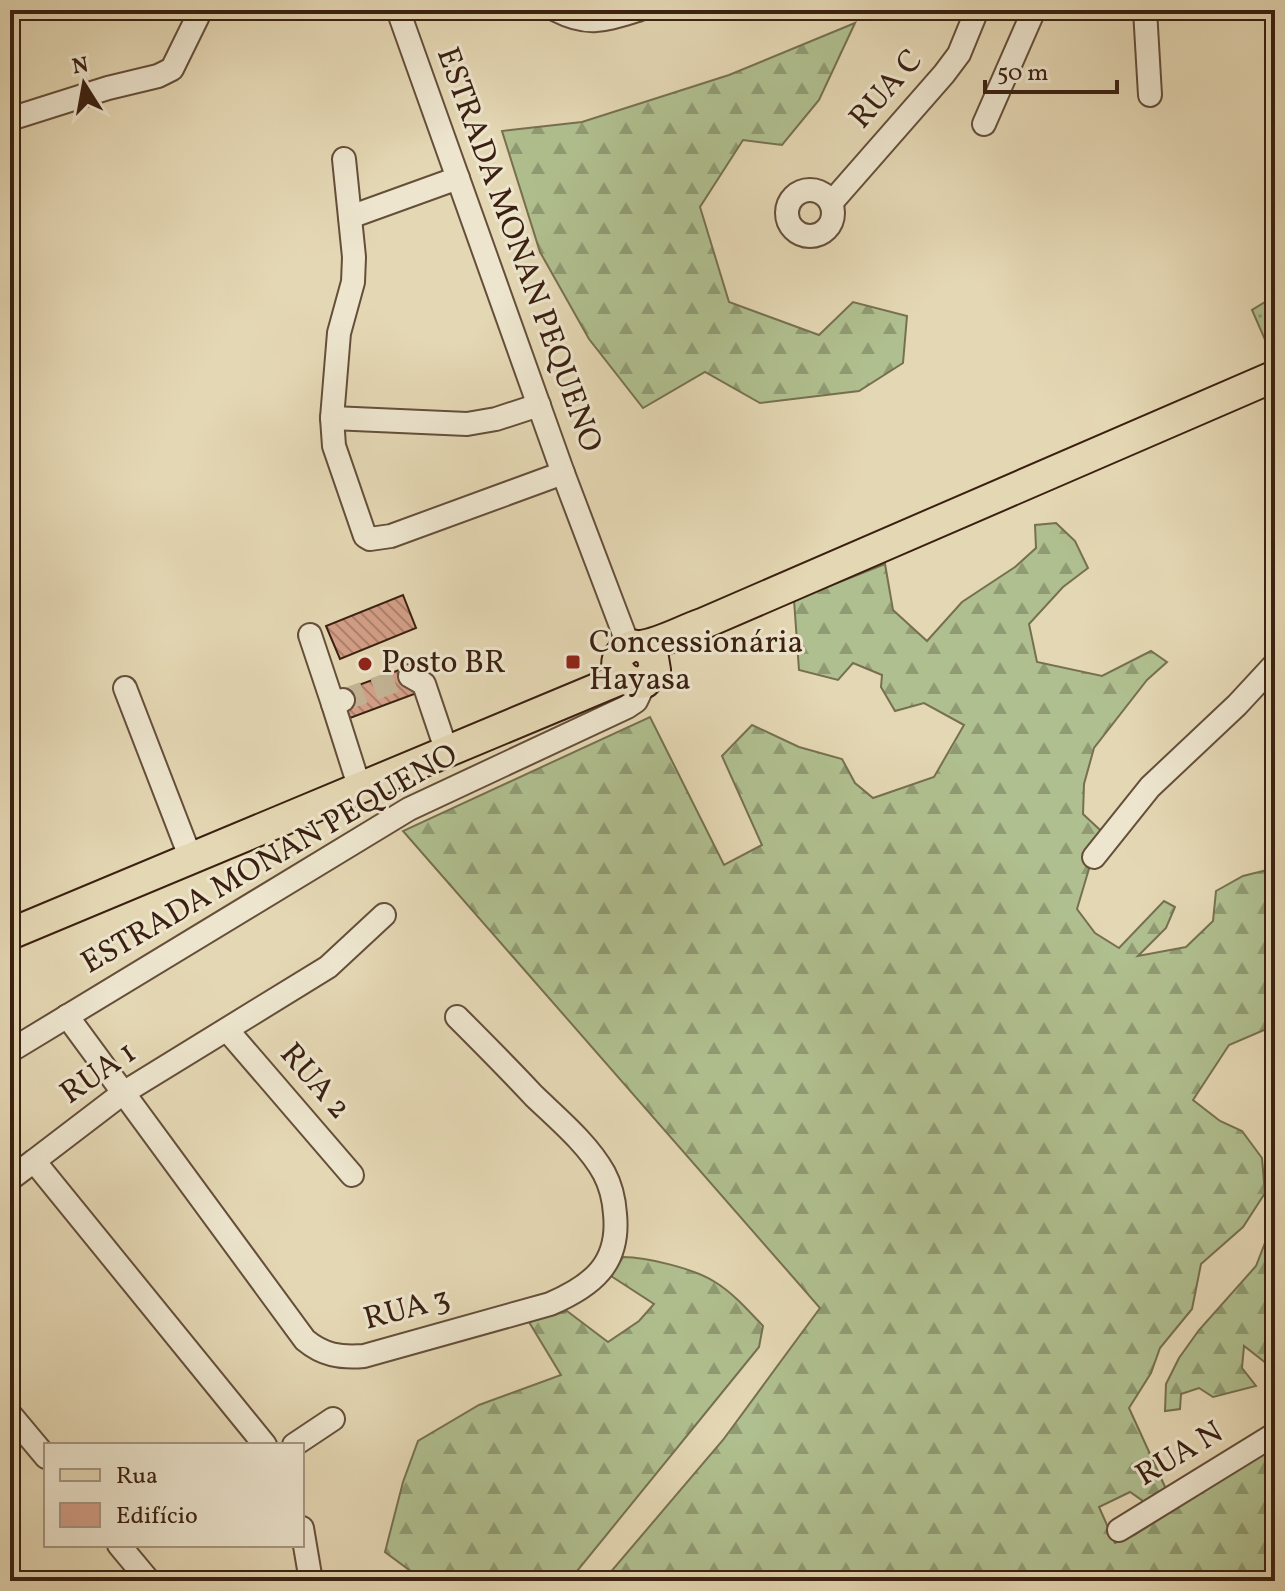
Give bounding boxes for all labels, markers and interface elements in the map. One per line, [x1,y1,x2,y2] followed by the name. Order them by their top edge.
[840,41,934,139] street label: RUA C
[424,42,612,458] street label: ESTRADA MONAN PEQUENO
[44,44,124,124] north arrow
[985,44,1117,94] scale bar
[70,50,91,84] text: N
[997,57,1049,91] text: 50 m
[589,622,804,703] place label: Concessionária Hayasa
[381,642,506,686] place label: Posto BR
[564,653,582,671] marker: Concessionária Hayasa
[356,655,374,673] marker: Posto BR
[74,734,466,986] street label: ESTRADA MONAN PEQUENO
[52,1032,146,1116] street label: RUA 1
[268,1034,360,1130] street label: RUA 2
[359,1277,455,1343] street label: RUA 3
[1128,1412,1232,1498] street label: RUA N
[44,1443,304,1547] legend
[116,1460,158,1494] text: Rua
[116,1500,198,1534] text: Edifício

